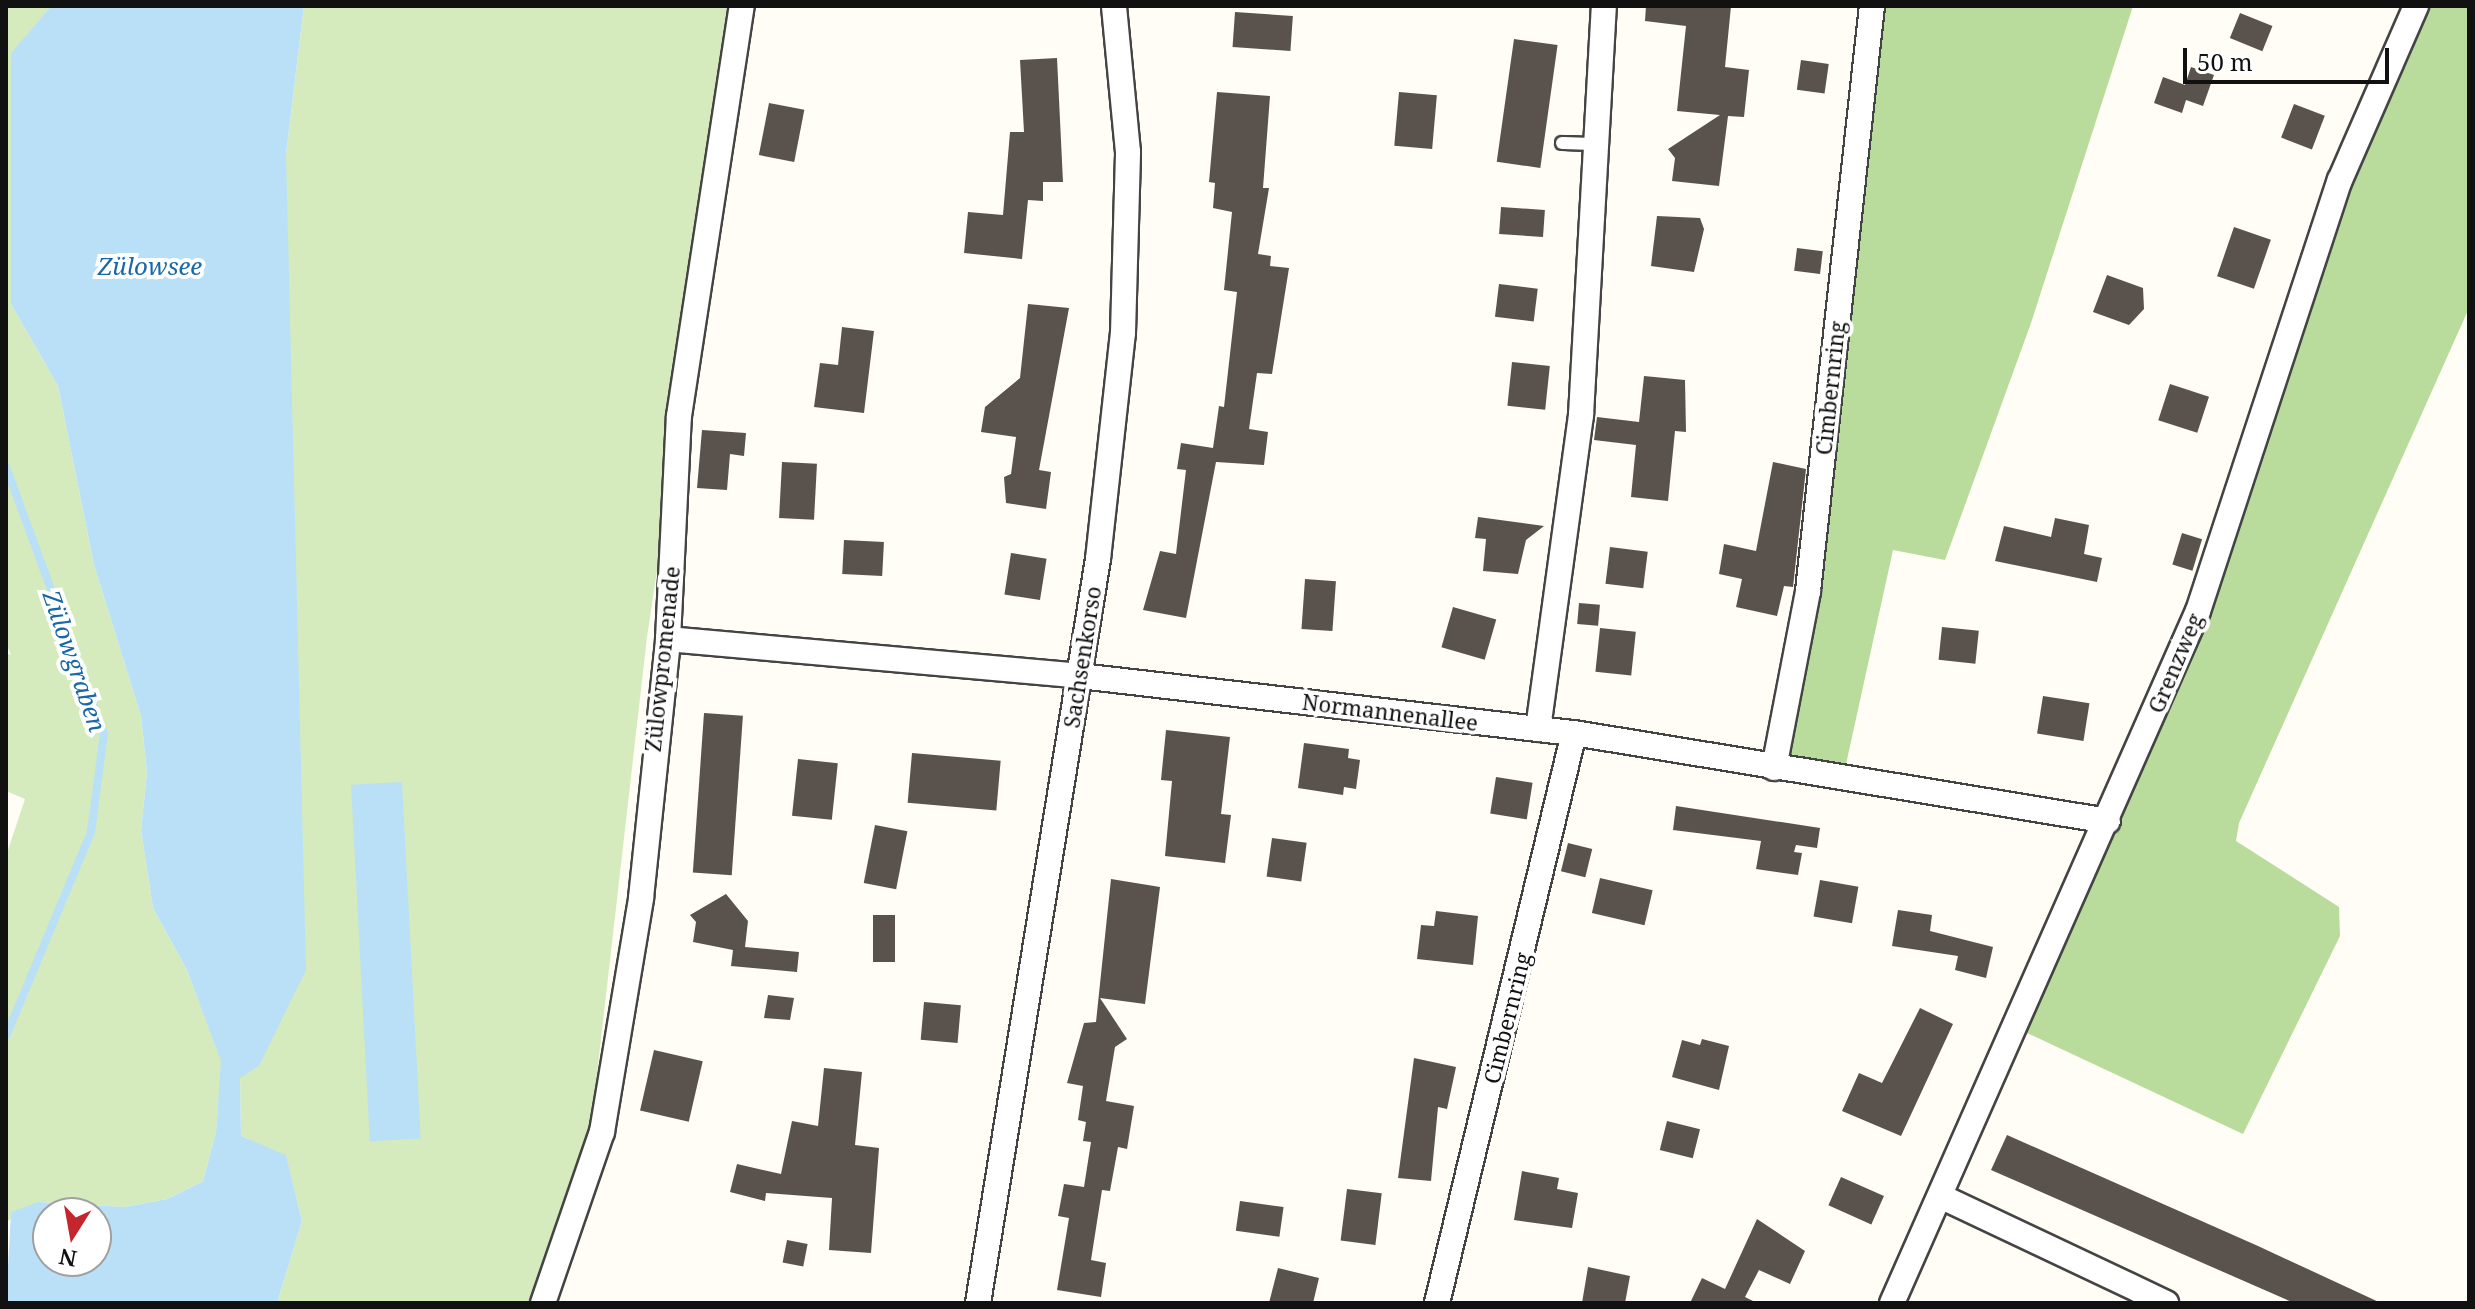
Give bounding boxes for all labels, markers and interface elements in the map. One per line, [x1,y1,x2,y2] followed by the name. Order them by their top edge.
[2187,32,2393,82] scale bar
[2197,45,2253,78] text: 50 m
[98,252,202,280] water label: Zülowsee
[1810,320,1850,456] street label: Cimbernring
[639,565,685,753] street label: Zülowpromenade
[1058,584,1106,730] street label: Sachsenkorso
[37,587,113,735] water label: Zülowgraben
[2142,609,2208,717] street label: Grenzweg
[1301,688,1479,736] street label: Normannenallee
[1478,950,1536,1086] street label: Cimbernring
[32,1197,112,1277] north arrow
[56,1242,79,1275] text: N

